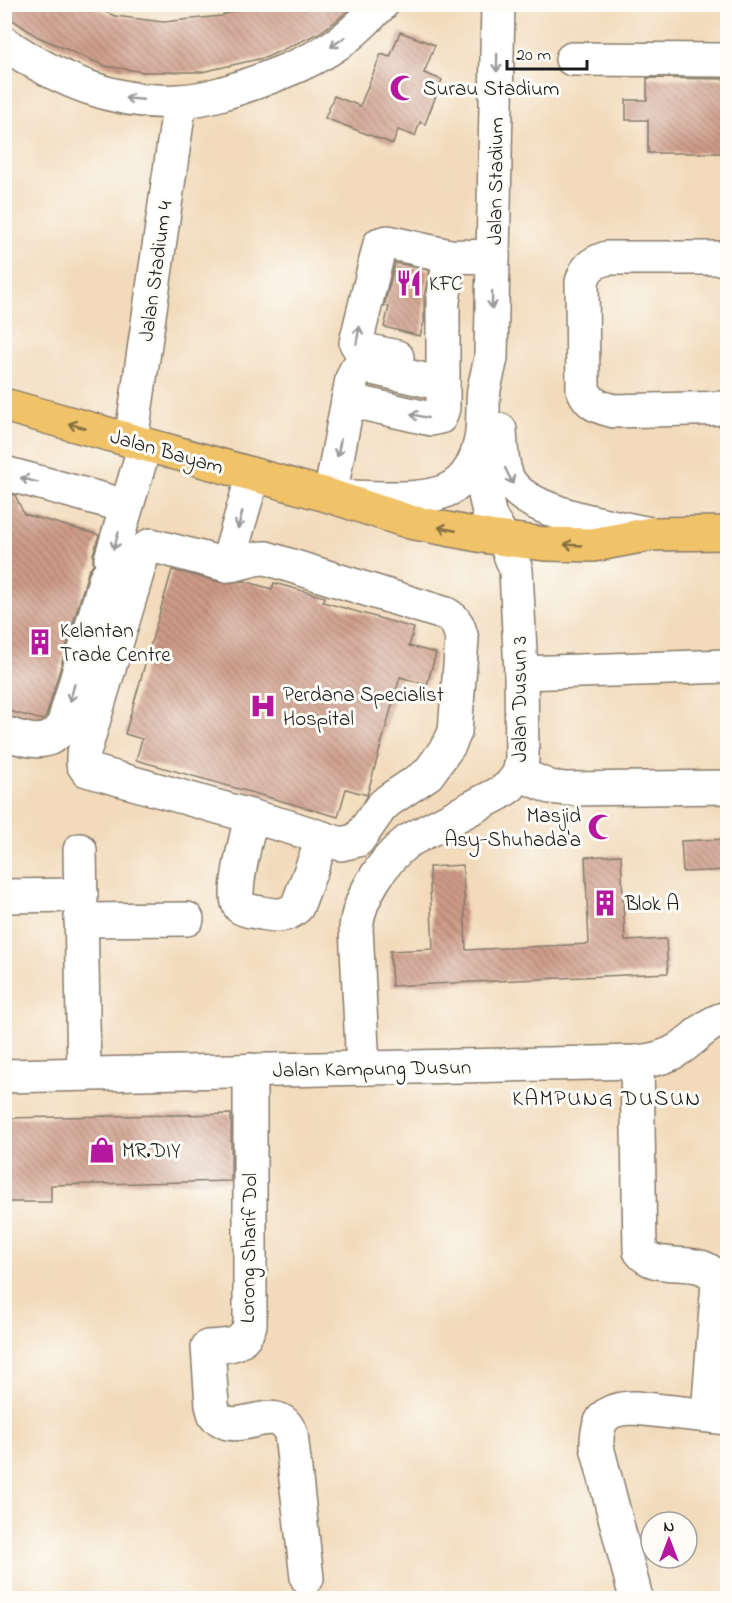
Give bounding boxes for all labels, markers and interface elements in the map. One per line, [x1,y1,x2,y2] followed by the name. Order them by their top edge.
[507,33,586,71] scale bar
[330,36,346,48] one-way arrow
[516,43,551,69] text: 20 m
[491,52,503,72] one-way arrow
[388,73,418,103] mosque icon: Surau Stadium
[423,75,559,105] place label: Surau Stadium
[125,93,145,104] one-way arrow
[481,117,513,245] street label: Jalan Stadium
[132,199,182,344] street label: Jalan Stadium 4
[394,268,424,298] restaurant icon: KFC
[429,270,463,300] place label: KFC
[486,289,498,309] one-way arrow
[353,326,364,346] one-way arrow
[410,410,430,421] one-way arrow
[68,419,87,431] one-way arrow
[106,422,227,485] street label: Jalan Bayam
[333,438,344,458] one-way arrow
[503,467,515,485] one-way arrow
[20,473,39,485] one-way arrow
[234,510,245,529] one-way arrow
[438,523,457,534] one-way arrow
[110,531,121,550] one-way arrow
[563,539,583,550] one-way arrow
[60,617,171,671] place label: Kelantan Trade Centre
[25,627,55,657] building icon: Kelantan Trade Centre
[506,636,536,762] street label: Jalan Dusun 3
[283,681,444,735] place label: Perdana Specialist Hospital
[66,683,77,702] one-way arrow
[248,691,278,721] hospital icon: Perdana Specialist Hospital
[444,802,581,858] place label: Masjid Asy-Shuhada'a
[586,812,616,842] mosque icon: Masjid Asy-Shuhada'a
[590,888,620,918] building icon: Blok A
[624,890,679,920] place label: Blok A
[272,1053,472,1089] street label: Jalan Kampung Dusun
[512,1084,702,1116] district label: KAMPUNG DUSUN
[87,1135,117,1165] shop icon: MR.DIY
[122,1137,181,1167] place label: MR.DIY
[234,1173,268,1324] street label: Lorong Sharif Dol
[639,1510,699,1570] north arrow
[664,1515,675,1539] text: N

